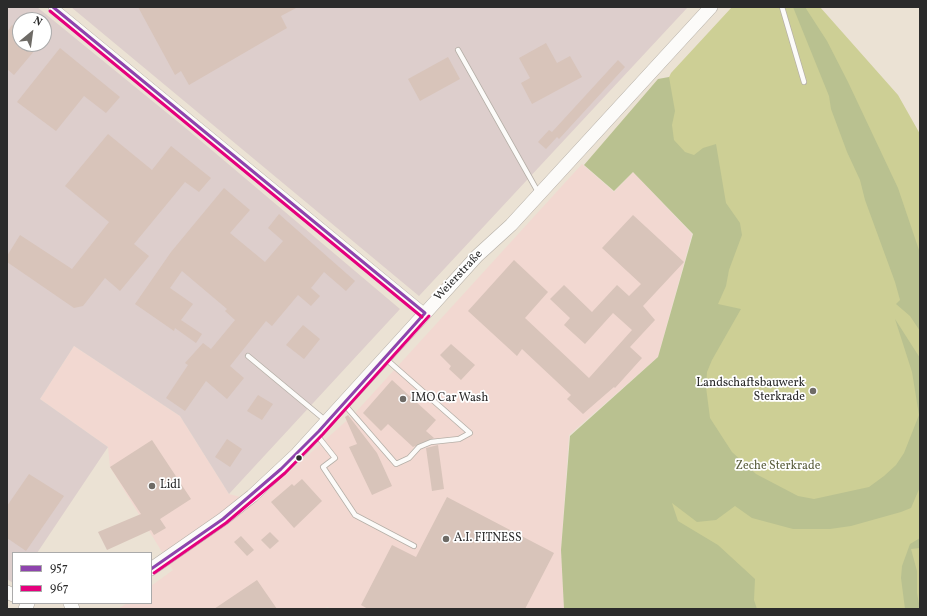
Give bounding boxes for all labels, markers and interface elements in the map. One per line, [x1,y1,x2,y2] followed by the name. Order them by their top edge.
[12,12,52,52] north arrow
[30,13,45,30] text: N
[432,248,486,304] street label: Weierstraße
[696,377,805,405] place label: Landschaftsbauwerk Sterkrade
[808,386,818,396] marker: Landschaftsbauwerk Sterkrade
[411,392,488,406] place label: IMO Car Wash
[398,394,408,404] marker: IMO Car Wash
[294,453,304,463] unlabelled marker
[736,460,820,474] park label: Zeche Sterkrade
[160,479,181,493] place label: Lidl
[147,481,157,491] marker: Lidl
[454,532,521,546] place label: A.I. FITNESS
[441,534,451,544] marker: A.I. FITNESS
[12,552,152,604] legend
[50,560,68,576] text: 957
[50,580,69,596] text: 967

